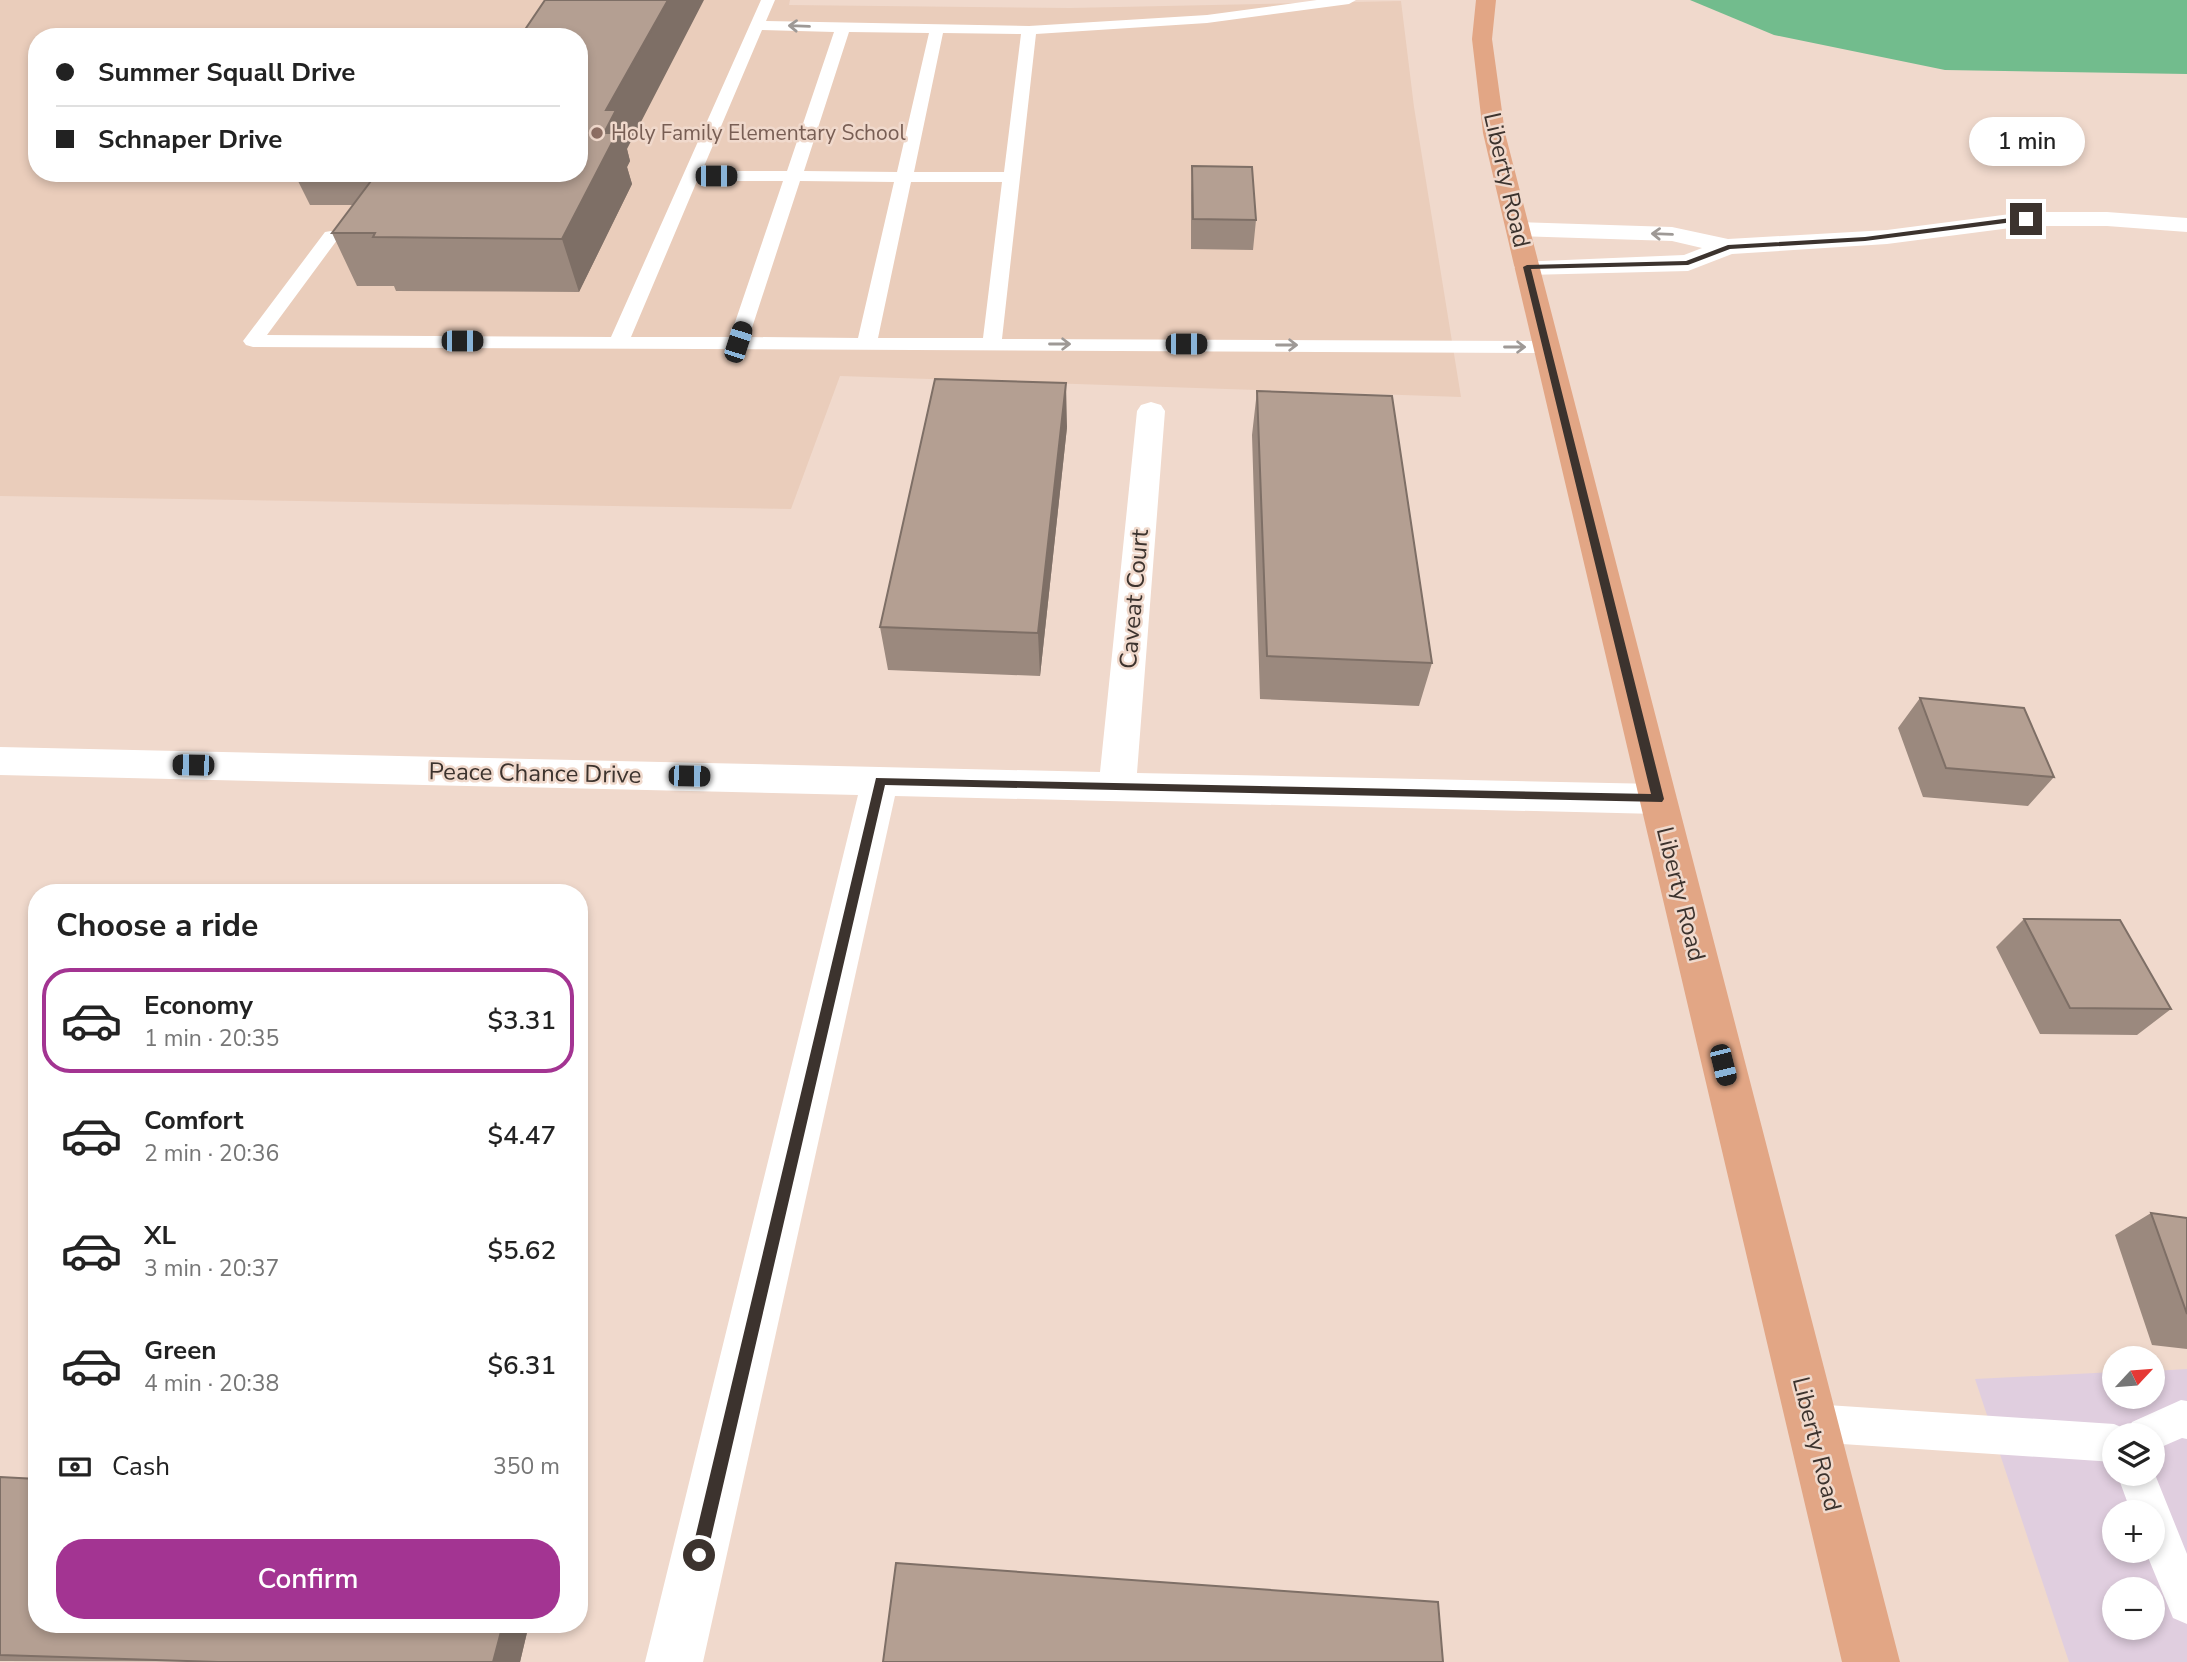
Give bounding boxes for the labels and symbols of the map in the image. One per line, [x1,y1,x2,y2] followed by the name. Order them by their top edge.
[788,20,811,33] one-way arrow
[1476,109,1538,251] street label: Liberty Road
[1968,118,2084,166] callout: 1 min
[611,119,906,147] place label: Holy Family Elementary School
[589,125,605,141] marker: Holy Family Elementary School
[696,166,738,187] car
[2010,203,2042,235] route end
[1650,227,1673,240] one-way arrow
[722,319,755,365] car
[442,331,484,352] car
[1166,334,1208,355] car
[1048,337,1071,350] one-way arrow
[1276,338,1299,352] one-way arrow
[1503,340,1526,353] one-way arrow
[1112,527,1156,670] street label: Caveat Court
[172,754,215,776] car
[428,755,642,791] street label: Peace Chance Drive
[668,765,711,787] car
[1649,823,1713,965] street label: Liberty Road
[1708,1042,1739,1088] car
[2102,1346,2165,1409] north arrow
[1785,1373,1849,1515] street label: Liberty Road
[683,1539,715,1571] route start

